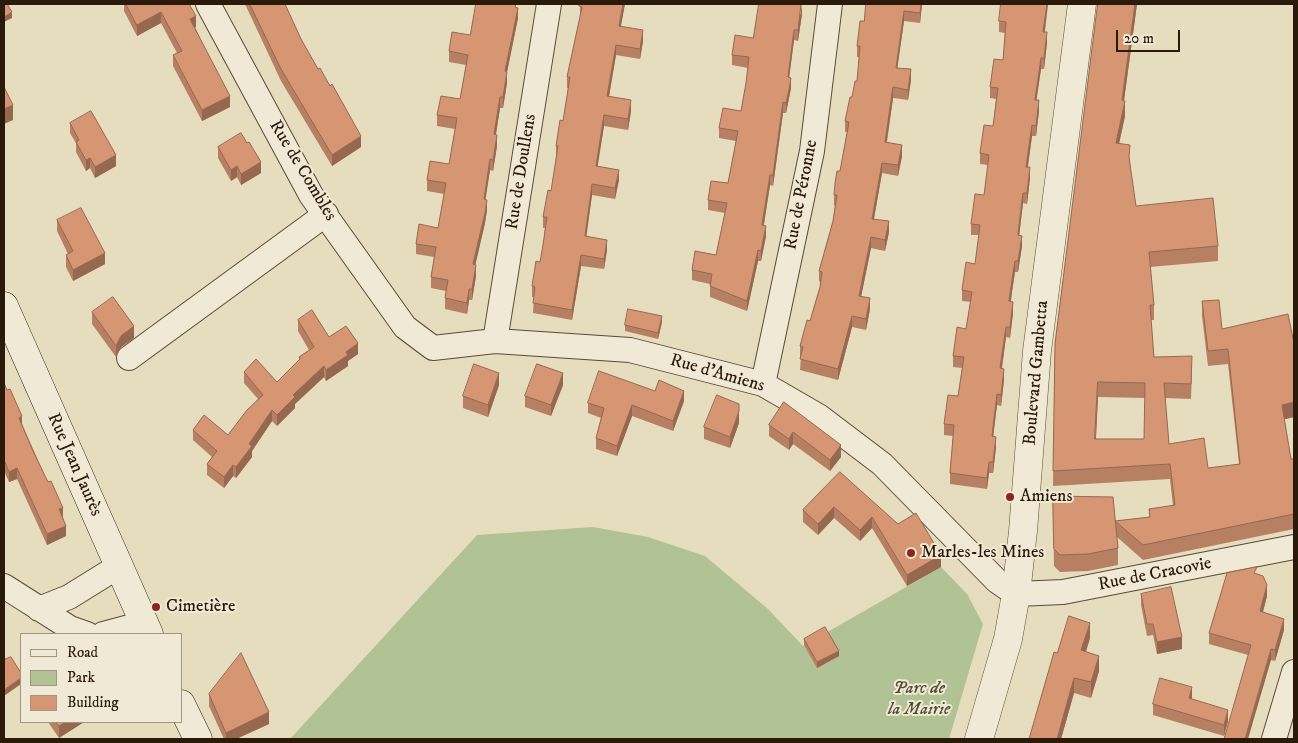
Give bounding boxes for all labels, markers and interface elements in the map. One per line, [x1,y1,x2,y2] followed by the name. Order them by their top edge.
[1118,20,1182,52] scale bar
[1124,29,1154,48] text: 20 m
[502,113,542,231] street label: Rue de Doullens
[263,117,341,225] street label: Rue de Combles
[781,138,823,252] street label: Rue de Péronne
[1020,300,1054,446] street label: Boulevard Gambetta
[667,350,767,398] street label: Rue d'Amiens
[42,410,106,520] street label: Rue Jean Jaurès
[1020,486,1072,508] place label: Amiens
[1004,491,1016,503] marker: Amiens
[921,542,1044,564] place label: Marles-les Mines
[905,547,917,559] marker: Marles-les Mines
[1096,553,1214,597] street label: Rue de Cracovie
[166,596,235,618] place label: Cimetière
[150,601,162,613] marker: Cimetière
[20,633,182,723] legend
[67,643,98,662] text: Road
[67,668,95,687] text: Park
[888,678,950,721] park label: Parc de la Mairie
[67,693,119,712] text: Building

